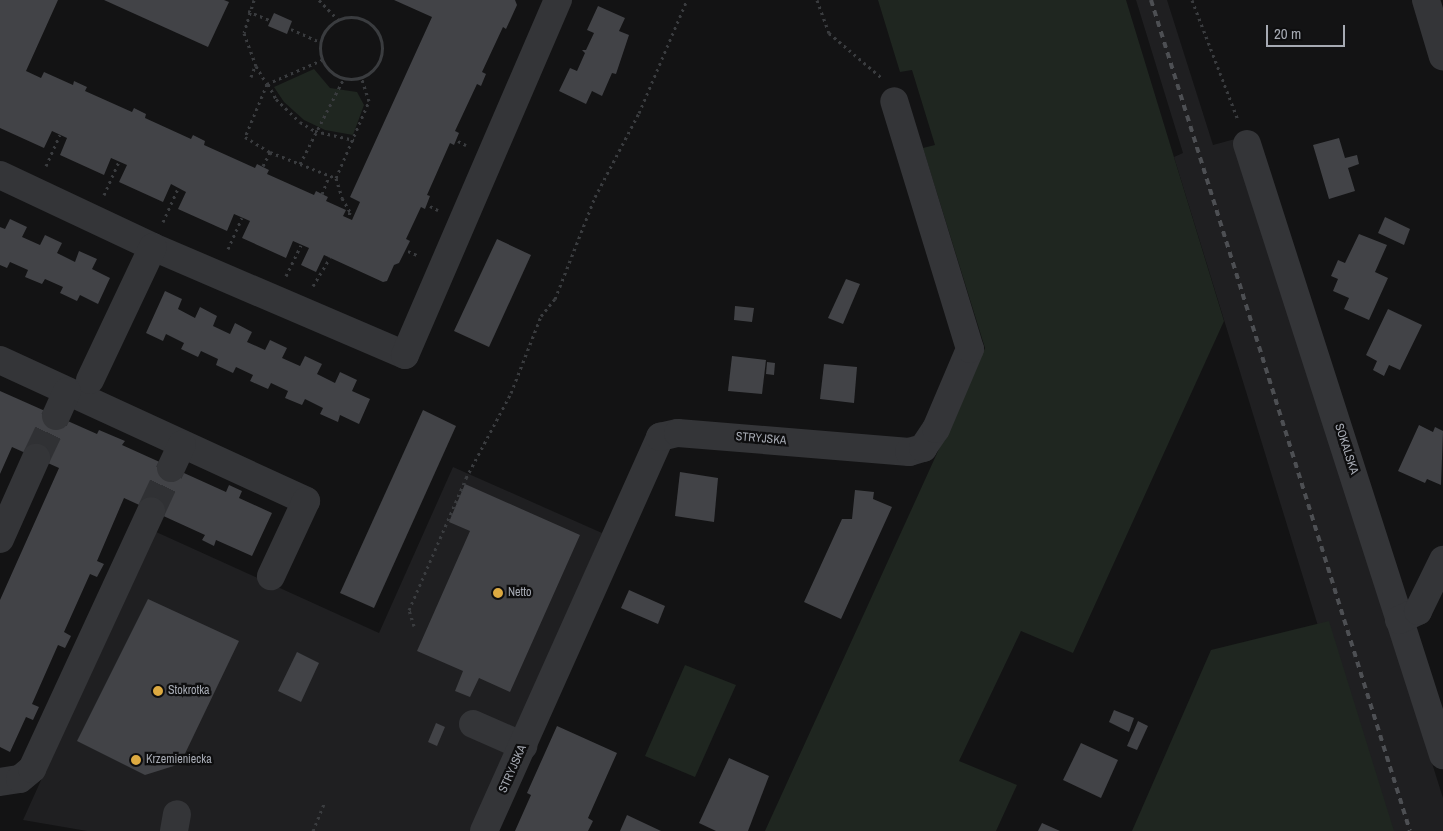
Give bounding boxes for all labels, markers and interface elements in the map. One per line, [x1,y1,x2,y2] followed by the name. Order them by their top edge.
[1268,15,1347,47] scale bar
[1274,23,1301,44] text: 20 m
[1331,422,1361,476] street label: SOKALSKA
[735,430,787,448] street label: STRYJSKA
[508,586,532,600] place label: Netto
[492,587,504,599] marker: Netto
[168,684,210,698] place label: Stokrotka
[152,685,164,697] marker: Stokrotka
[496,743,530,795] street label: STRYJSKA
[146,753,212,767] place label: Krzemieniecka
[130,754,142,766] marker: Krzemieniecka

